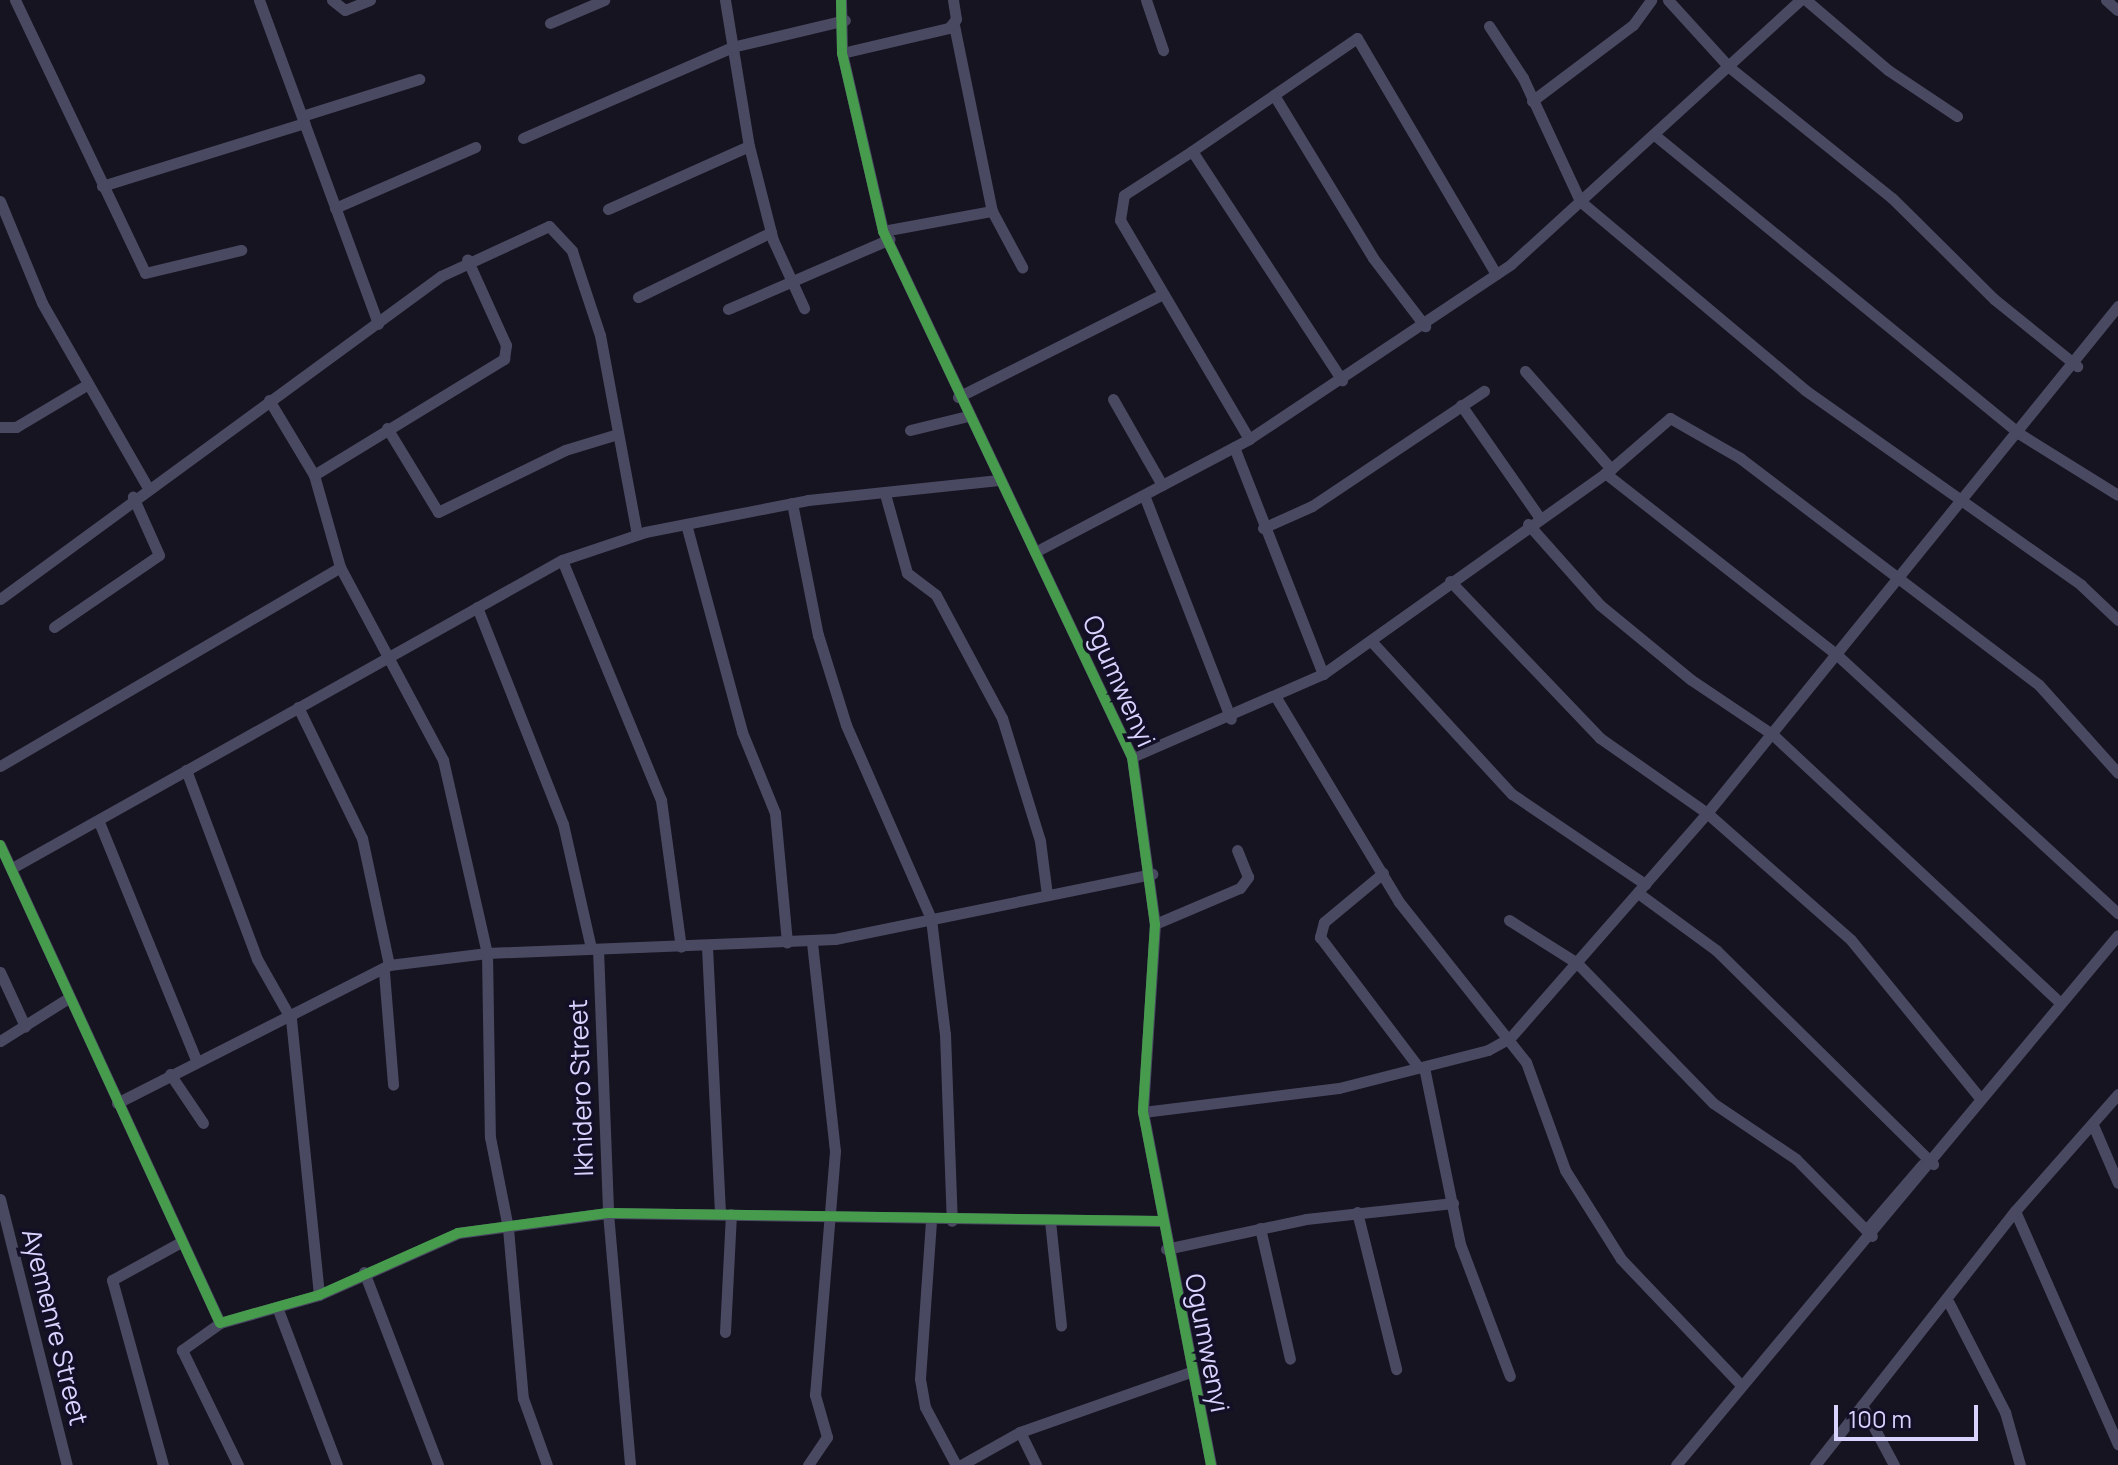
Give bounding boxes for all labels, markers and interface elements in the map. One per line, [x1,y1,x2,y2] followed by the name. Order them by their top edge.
[1076,610,1162,752] street label: Ogumwenyi
[562,999,600,1177] street label: Ikhidero Street
[16,1226,94,1428] street label: Ayemenre Street
[1178,1271,1236,1415] street label: Ogumwenyi
[1838,1389,1982,1439] scale bar
[1848,1402,1912,1435] text: 100 m

